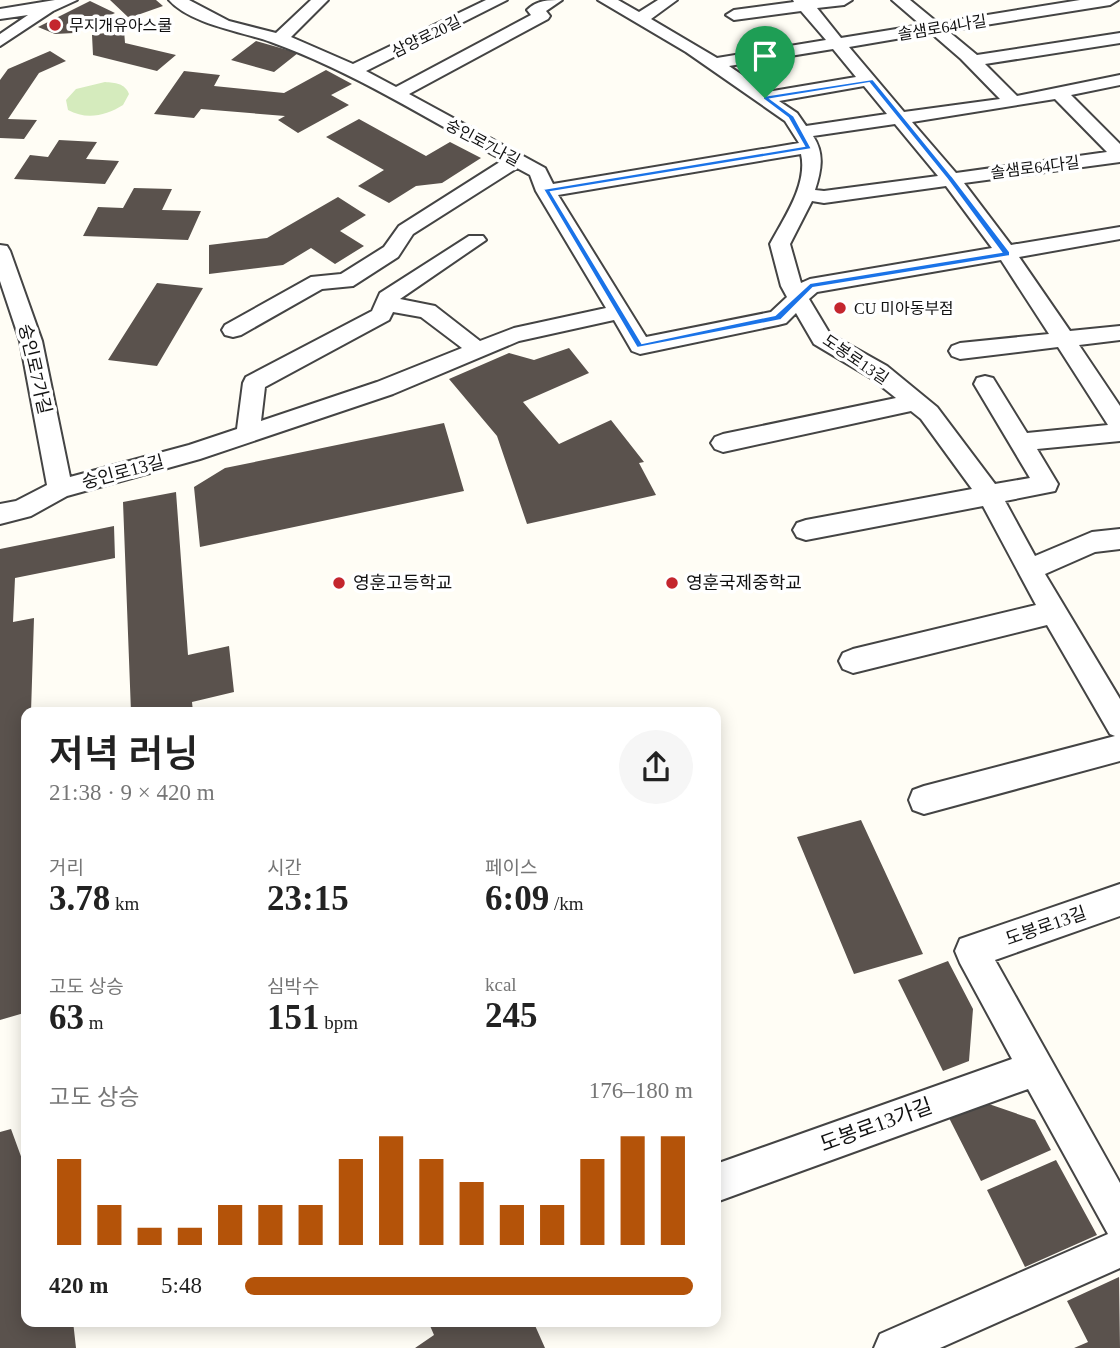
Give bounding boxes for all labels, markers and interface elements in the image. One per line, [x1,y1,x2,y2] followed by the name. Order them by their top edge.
[389,12,464,61] street label: 삼양로20길
[896,12,988,43] street label: 솔샘로64나길
[47,17,63,33] marker: 무지개유아스쿨
[69,17,172,34] place label: 무지개유아스쿨
[735,26,795,98] pin
[746,37,784,75] icon: arrive
[443,116,523,169] street label: 숭인로7나길
[990,154,1081,181] street label: 솔샘로64다길
[832,300,848,316] marker: CU 미아동부점
[854,300,954,317] place label: CU 미아동부점
[15,322,55,416] street label: 숭인로7가길
[820,331,892,387] street label: 도봉로13길
[80,451,166,493] street label: 숭인로13길
[353,573,452,593] place label: 영훈고등학교
[686,573,802,593] place label: 영훈국제중학교
[331,575,347,591] marker: 영훈고등학교
[664,575,680,591] marker: 영훈국제중학교
[619,730,693,804] button: share
[49,733,198,775] text: 저녁 러닝
[49,780,215,805] text: 21:38 · 9 × 420 m
[49,857,84,878] text: 거리
[267,857,302,878] text: 시간
[485,857,537,878] text: 페이스
[49,879,110,918] text: 3.78
[267,879,349,918] text: 23:15
[485,879,549,918] text: 6:09
[110,893,139,914] text: km
[549,893,583,914] text: /km
[1003,903,1089,949] street label: 도봉로13길
[485,974,517,995] text: kcal
[49,976,124,997] text: 고도 상승
[267,976,319,997] text: 심박수
[485,996,538,1035] text: 245
[49,998,84,1037] text: 63
[267,998,320,1037] text: 151
[84,1012,104,1033] text: m
[320,1012,358,1033] text: bpm
[589,1078,693,1103] text: 176–180 m
[49,1085,139,1110] text: 고도 상승
[817,1094,935,1156] street label: 도봉로13가길
[49,1273,108,1298] text: 420 m
[161,1273,202,1298] text: 5:48

